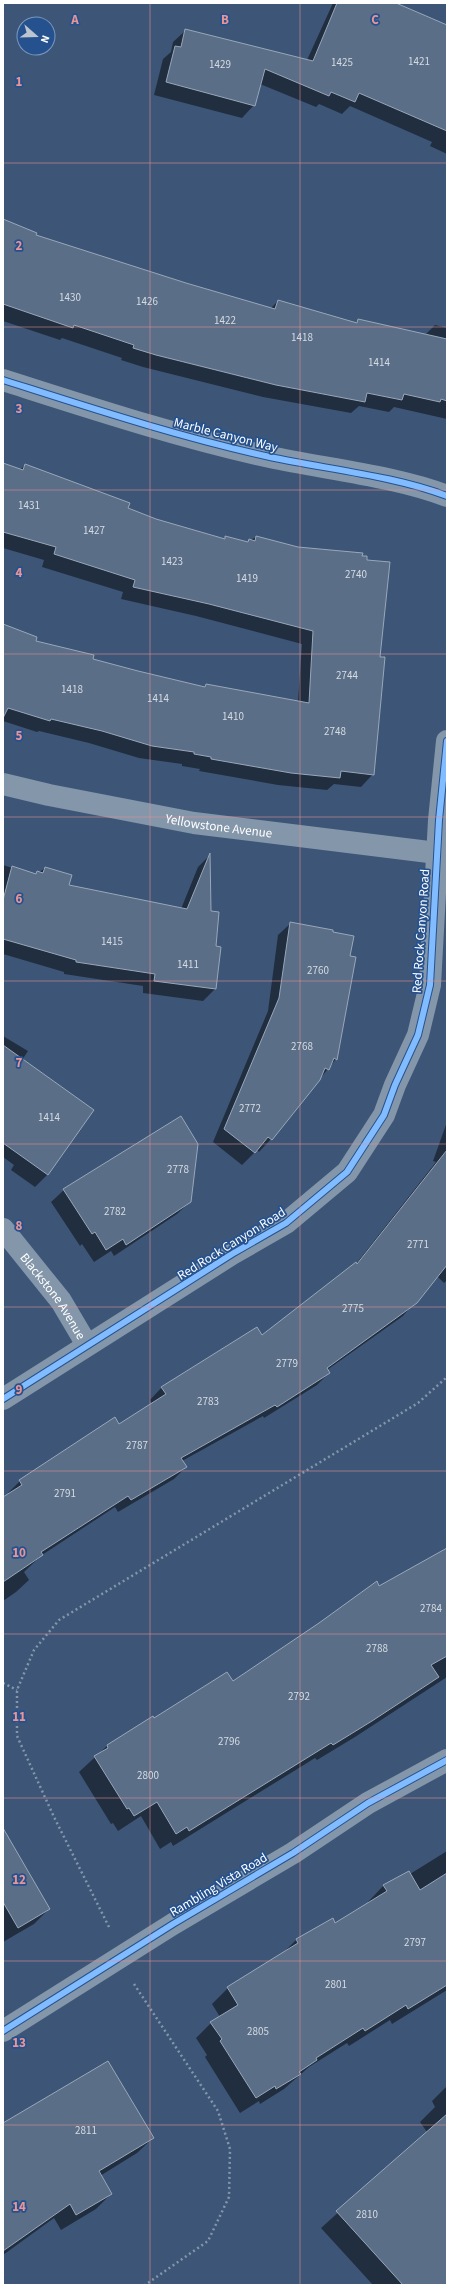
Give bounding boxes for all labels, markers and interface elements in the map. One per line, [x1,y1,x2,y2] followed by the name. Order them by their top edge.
[70,11,79,29] text: A
[221,11,229,29] text: B
[371,11,379,29] text: C
[16,16,56,56] north arrow
[37,33,53,45] text: N
[408,54,430,69] house number: 1421
[331,55,353,70] house number: 1425
[209,57,231,72] house number: 1429
[16,73,23,91] text: 1
[16,237,23,255] text: 2
[59,290,81,305] house number: 1430
[136,294,158,309] house number: 1426
[214,313,236,328] house number: 1422
[291,330,313,345] house number: 1418
[368,355,390,370] house number: 1414
[16,400,23,418] text: 3
[172,413,280,457] street label: Marble Canyon Way
[18,498,40,513] house number: 1431
[83,523,105,538] house number: 1427
[161,554,183,569] house number: 1423
[16,564,23,582] text: 4
[345,567,367,582] house number: 2740
[236,571,258,586] house number: 1419
[336,668,358,683] house number: 2744
[61,682,83,697] house number: 1418
[147,691,169,706] house number: 1414
[222,709,244,724] house number: 1410
[324,724,346,739] house number: 2748
[16,727,23,745] text: 5
[163,809,273,843] street label: Yellowstone Avenue
[408,868,434,994] street label: Red Rock Canyon Road
[16,890,23,908] text: 6
[101,934,123,949] house number: 1415
[177,957,199,972] house number: 1411
[307,963,329,978] house number: 2760
[291,1039,313,1054] house number: 2768
[16,1054,23,1072] text: 7
[239,1101,261,1116] house number: 2772
[38,1110,60,1125] house number: 1414
[167,1162,189,1177] house number: 2778
[174,1203,289,1284] street label: Red Rock Canyon Road
[104,1204,126,1219] house number: 2782
[16,1217,23,1235] text: 8
[407,1237,429,1252] house number: 2771
[16,1249,90,1343] street label: Blackstone Avenue
[342,1301,364,1316] house number: 2775
[276,1356,298,1371] house number: 2779
[16,1381,23,1399] text: 9
[197,1394,219,1409] house number: 2783
[126,1438,148,1453] house number: 2787
[54,1486,76,1501] house number: 2791
[12,1544,26,1562] text: 10
[420,1601,442,1616] house number: 2784
[366,1641,388,1656] house number: 2788
[288,1689,310,1704] house number: 2792
[12,1708,26,1726] text: 11
[218,1734,240,1749] house number: 2796
[137,1768,159,1783] house number: 2800
[166,1849,271,1921] street label: Rambling Vista Road
[12,1871,26,1889] text: 12
[404,1935,426,1950] house number: 2797
[325,1977,347,1992] house number: 2801
[247,2024,269,2039] house number: 2805
[12,2034,26,2052] text: 13
[75,2123,97,2138] house number: 2811
[12,2198,26,2216] text: 14
[356,2207,378,2222] house number: 2810

